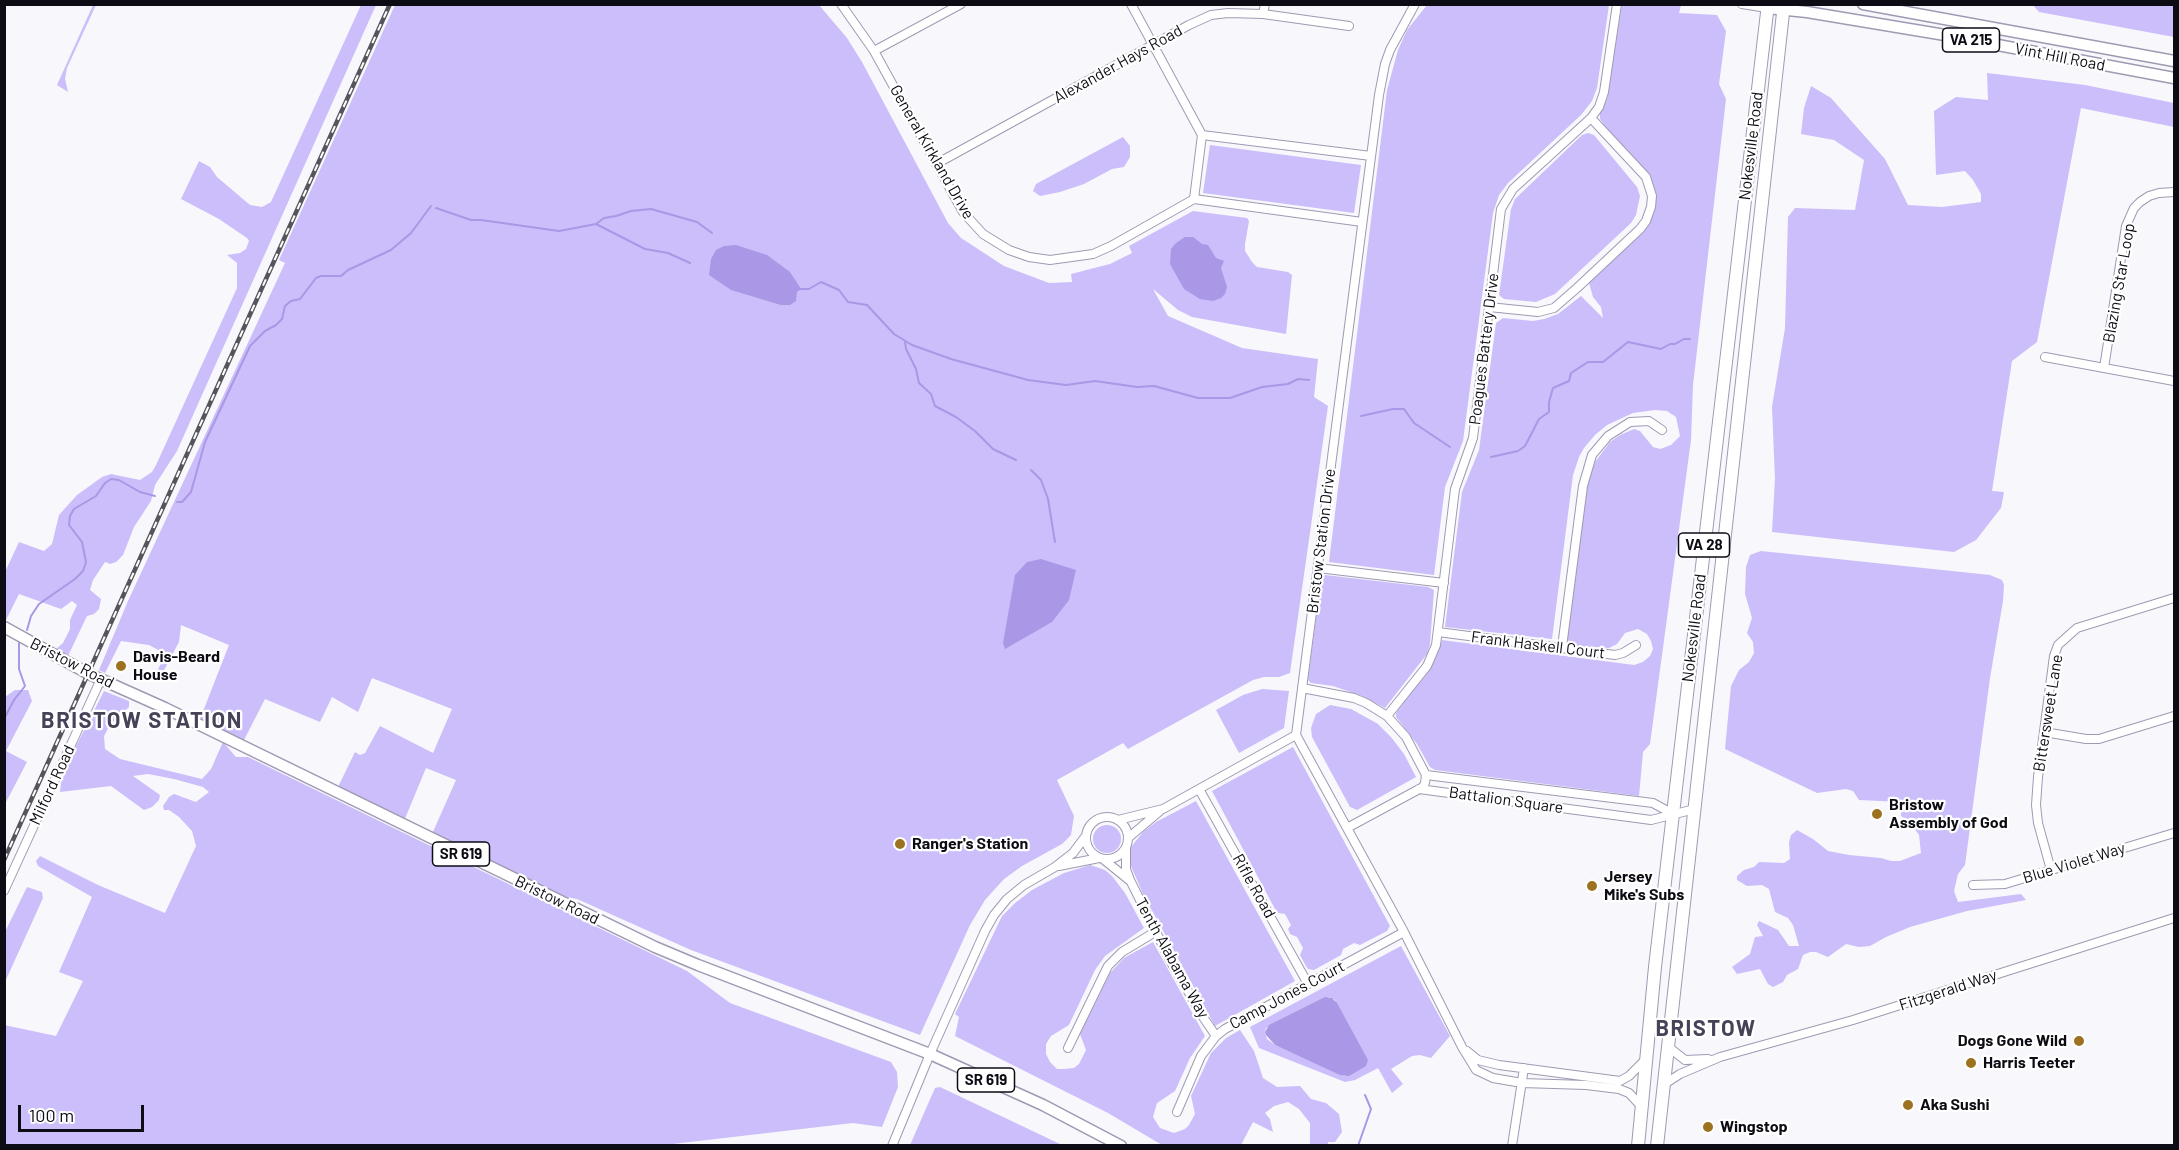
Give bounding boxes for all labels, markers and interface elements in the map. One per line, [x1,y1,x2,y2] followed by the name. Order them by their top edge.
[1050,21,1186,107] street label: Alexander Hays Road
[1942,28,2000,52] road number: VA 215
[2013,39,2107,75] street label: Vint Hill Road
[886,81,978,223] street label: General Kirkland Drive
[1735,91,1767,201] street label: Nokesville Road
[2099,222,2139,344] street label: Blazing Star Loop
[1465,272,1503,426] street label: Poagues Battery Drive
[1303,468,1339,614] street label: Bristow Station Drive
[1678,533,1730,557] road number: VA 28
[1678,573,1710,683] street label: Nokesville Road
[1470,627,1606,663] street label: Frank Haskell Court
[27,634,117,692] street label: Bristow Road
[133,647,220,685] place label: Davis-Beard House
[2029,653,2067,773] street label: Bittersweet Lane
[114,659,128,673] marker: Davis-Beard House
[41,708,243,734] district label: BRISTOW STATION
[25,742,79,828] street label: Milford Road
[1448,782,1564,818] street label: Battalion Square
[1889,795,2008,833] place label: Bristow Assembly of God
[1870,807,1884,821] marker: Bristow Assembly of God
[912,834,1028,854] place label: Ranger's Station
[893,837,907,851] marker: Ranger's Station
[2020,838,2128,888] street label: Blue Violet Way
[432,842,490,866] road number: SR 619
[1229,851,1279,921] street label: Rifle Road
[1604,867,1684,905] place label: Jersey Mike's Subs
[512,871,602,929] street label: Bristow Road
[1585,879,1599,893] marker: Jersey Mike's Subs
[1131,894,1213,1022] street label: Tenth Alabama Way
[1226,957,1348,1033] street label: Camp Jones Court
[1897,965,1999,1015] street label: Fitzgerald Way
[1655,1016,1757,1042] district label: BRISTOW
[1958,1031,2067,1051] place label: Dogs Gone Wild
[2072,1034,2086,1048] marker: Dogs Gone Wild
[1983,1053,2075,1073] place label: Harris Teeter
[1964,1056,1978,1070] marker: Harris Teeter
[958,1068,1014,1092] road number: SR 619
[21,1093,147,1131] scale bar
[1920,1095,1990,1115] place label: Aka Sushi
[1901,1098,1915,1112] marker: Aka Sushi
[29,1104,74,1126] text: 100 m
[1720,1117,1788,1137] place label: Wingstop
[1701,1120,1715,1134] marker: Wingstop

